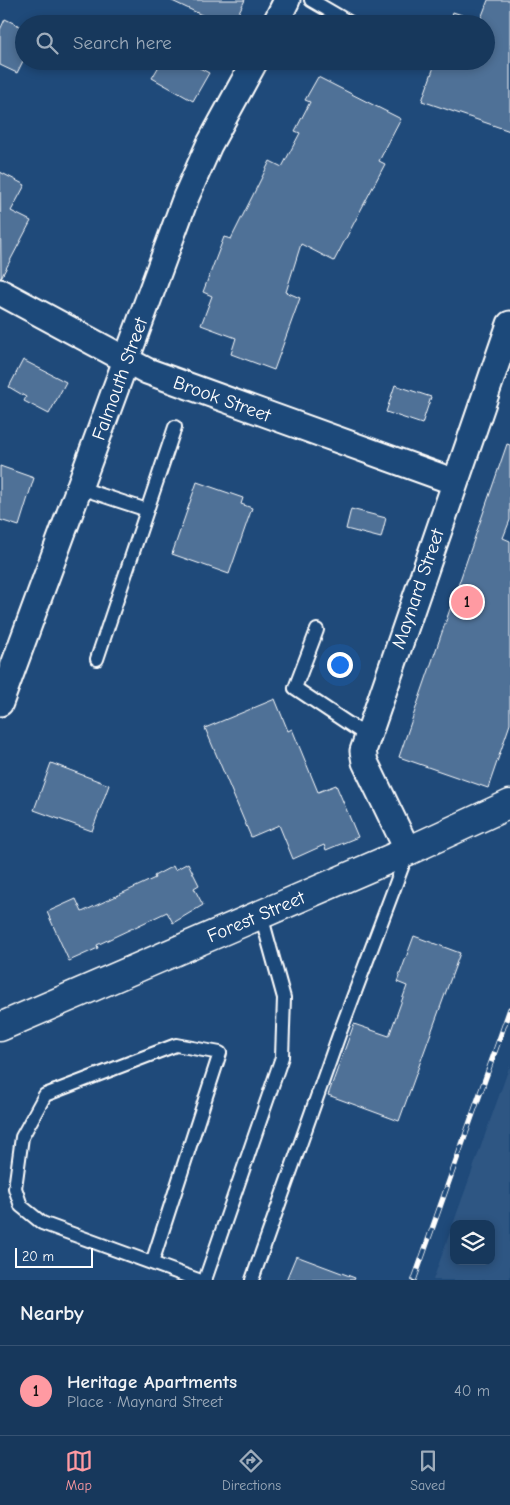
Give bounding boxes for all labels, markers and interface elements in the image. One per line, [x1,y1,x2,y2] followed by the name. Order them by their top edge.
[15,15,495,70] search box
[33,29,61,57] icon: search
[73,32,172,54] text: Search here
[88,314,153,443] street label: Falmouth Street
[170,371,274,427] street label: Brook Street
[387,526,449,652] street label: Maynard Street
[451,583,483,621] pin: 1
[327,652,353,678] your location
[204,886,309,947] street label: Forest Street
[450,1220,495,1265] map controls
[450,1220,495,1265] button: layers
[15,1245,92,1268] scale bar
[22,1248,54,1265] text: 20 m
[20,1301,84,1325] text: Nearby
[67,1371,237,1393] text: Heritage Apartments
[33,1382,39,1400] text: 1
[454,1382,490,1400] text: 40 m
[67,1393,223,1411] text: Place · Maynard Street
[65,1447,93,1494] tab: Map
[222,1447,281,1494] tab: Directions
[410,1447,445,1494] tab: Saved

